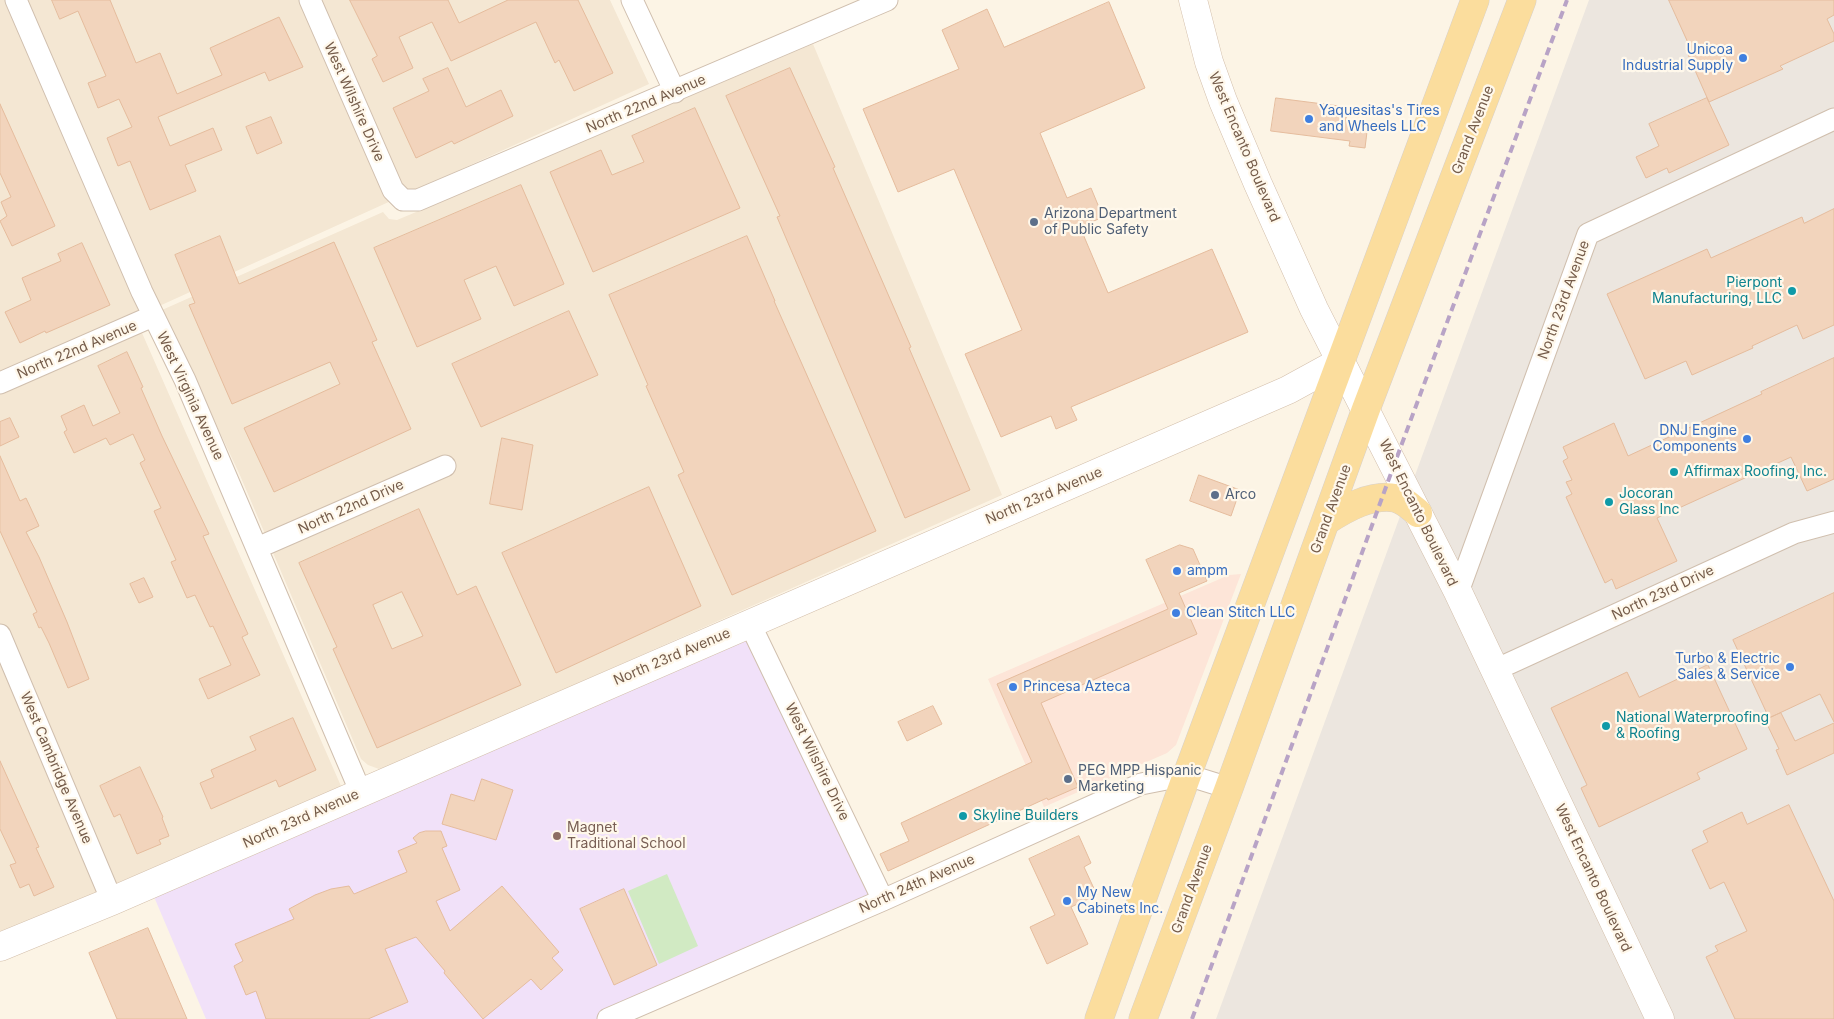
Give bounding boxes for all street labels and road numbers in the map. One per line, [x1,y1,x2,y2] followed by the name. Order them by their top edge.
[320,40,388,164] street label: West Wilshire Drive
[1205,69,1283,225] street label: West Encanto Boulevard
[584,71,708,137] street label: North 22nd Avenue
[1448,83,1498,177] street label: Grand Avenue
[1535,238,1593,362] street label: North 23rd Avenue
[15,317,139,383] street label: North 22nd Avenue
[153,329,227,463] street label: West Virginia Avenue
[1375,437,1461,589] street label: West Encanto Boulevard
[1307,462,1355,556] street label: Grand Avenue
[983,464,1105,528] street label: North 23rd Avenue
[296,476,406,538] street label: North 22nd Drive
[1609,562,1717,624] street label: North 23rd Drive
[611,625,733,689] street label: North 23rd Avenue
[16,690,96,846] street label: West Cambridge Avenue
[781,700,853,824] street label: West Wilshire Drive
[240,786,362,852] street label: North 23rd Avenue
[1551,801,1635,955] street label: West Encanto Boulevard
[1168,842,1216,936] street label: Grand Avenue
[857,851,977,917] street label: North 24th Avenue

